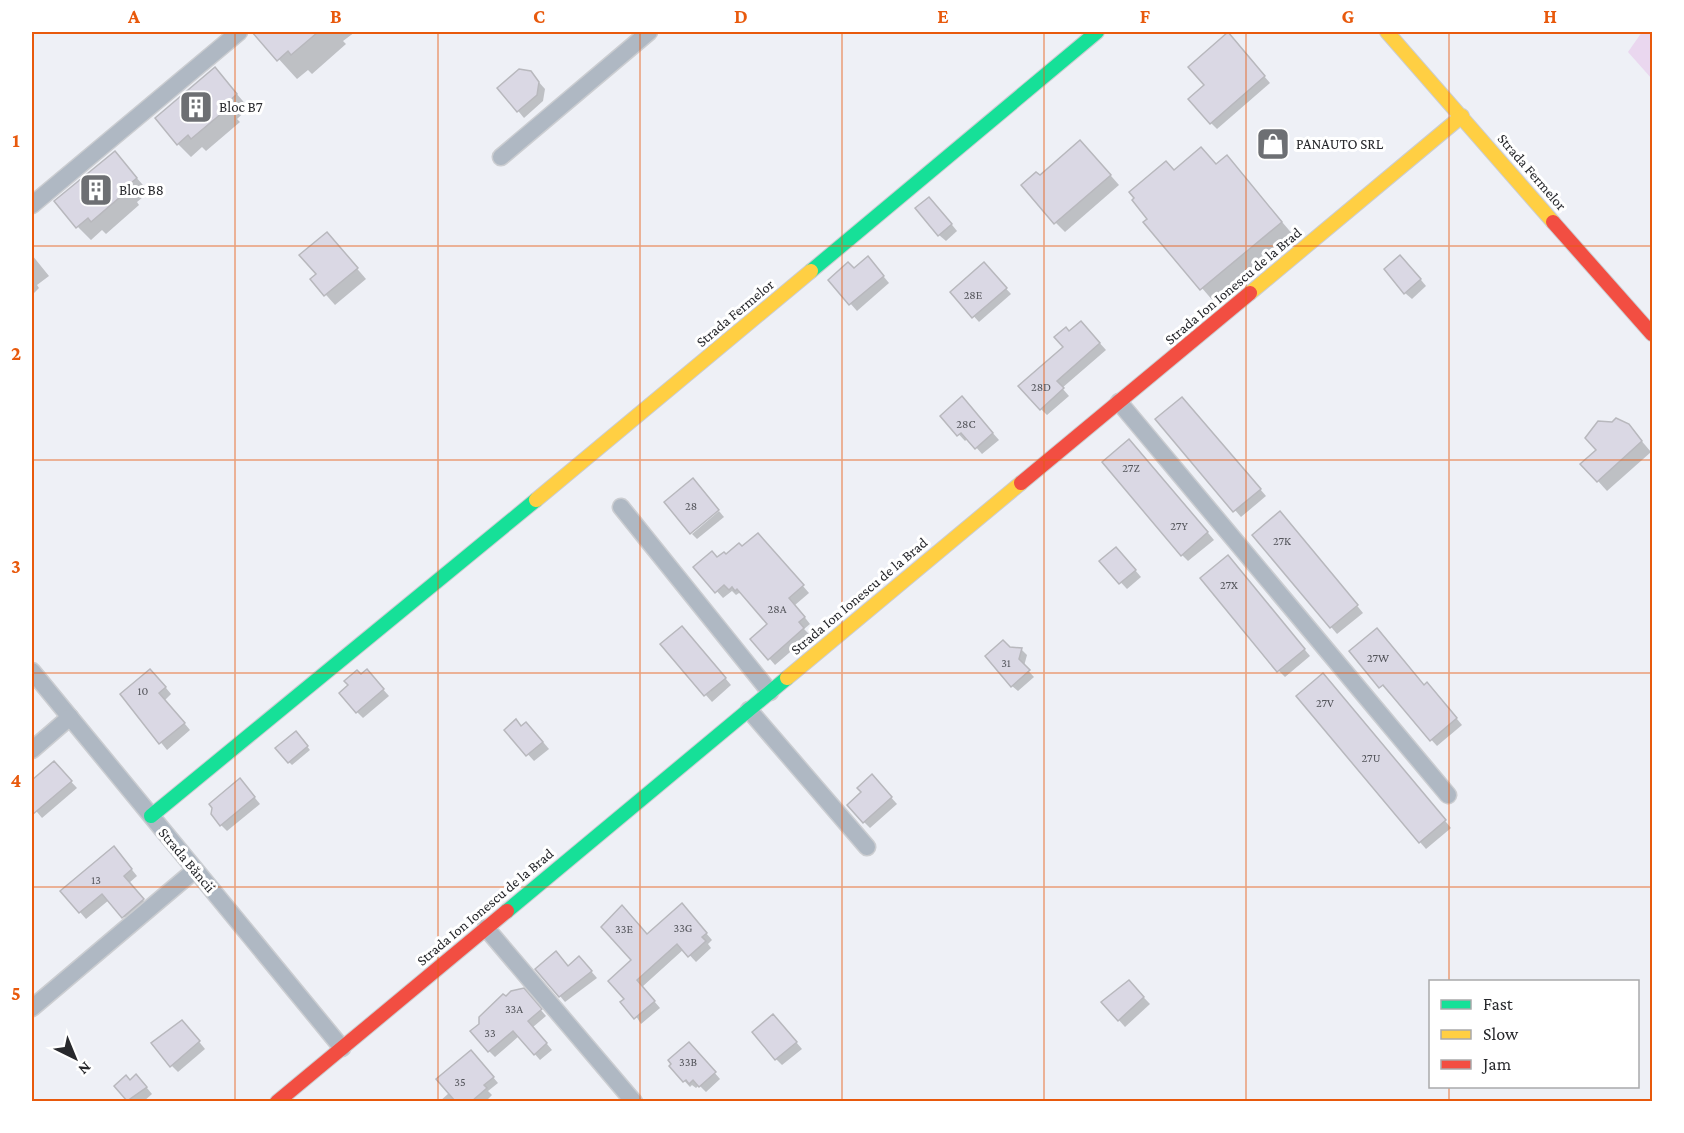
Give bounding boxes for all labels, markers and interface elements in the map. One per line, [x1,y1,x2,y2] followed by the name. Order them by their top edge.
[127,5,141,27] text: A
[330,5,342,27] text: B
[533,5,545,27] text: C
[734,5,748,27] text: D
[937,5,949,27] text: E
[1140,5,1151,27] text: F
[1342,5,1355,27] text: G
[1543,5,1557,27] text: H
[178,89,214,125] building icon: Bloc B7
[219,99,263,115] place label: Bloc B7
[1255,126,1291,162] shop icon: PANAUTO SRL
[12,129,20,151] text: 1
[1494,131,1570,214] street label: Strada Fermelor
[1296,136,1384,152] place label: PANAUTO SRL
[78,172,114,208] building icon: Bloc B8
[119,182,164,198] place label: Bloc B8
[1162,224,1305,348] street label: Strada Ion Ionescu de la Brad
[693,276,777,350] street label: Strada Fermelor
[964,288,983,302] house number: 28E
[11,342,21,364] text: 2
[1031,380,1051,394] house number: 28D
[956,417,976,431] house number: 28C
[1122,461,1140,475] house number: 27Z
[685,499,697,513] house number: 28
[1170,519,1188,533] house number: 27Y
[788,534,931,658] street label: Strada Ion Ionescu de la Brad
[1273,534,1291,548] house number: 27K
[11,555,21,577] text: 3
[1220,578,1238,592] house number: 27X
[768,602,787,616] house number: 28A
[1367,651,1389,665] house number: 27W
[1001,656,1011,670] house number: 31
[138,684,149,698] house number: 10
[1316,696,1334,710] house number: 27V
[1362,751,1381,765] house number: 27U
[11,769,22,791] text: 4
[156,825,219,895] street label: Strada Băncii
[414,845,557,969] street label: Strada Ion Ionescu de la Brad
[91,873,101,887] house number: 13
[674,921,693,935] house number: 33G
[615,922,633,936] house number: 33E
[1429,980,1639,1088] legend
[11,982,21,1004] text: 5
[1483,994,1514,1014] text: Fast
[505,1002,523,1016] house number: 33A
[1483,1024,1519,1044] text: Slow
[484,1026,496,1040] house number: 33
[45,1028,105,1088] north arrow
[1481,1054,1512,1074] text: Jam
[679,1055,697,1069] house number: 33B
[75,1059,95,1079] text: N
[454,1075,466,1089] house number: 35

